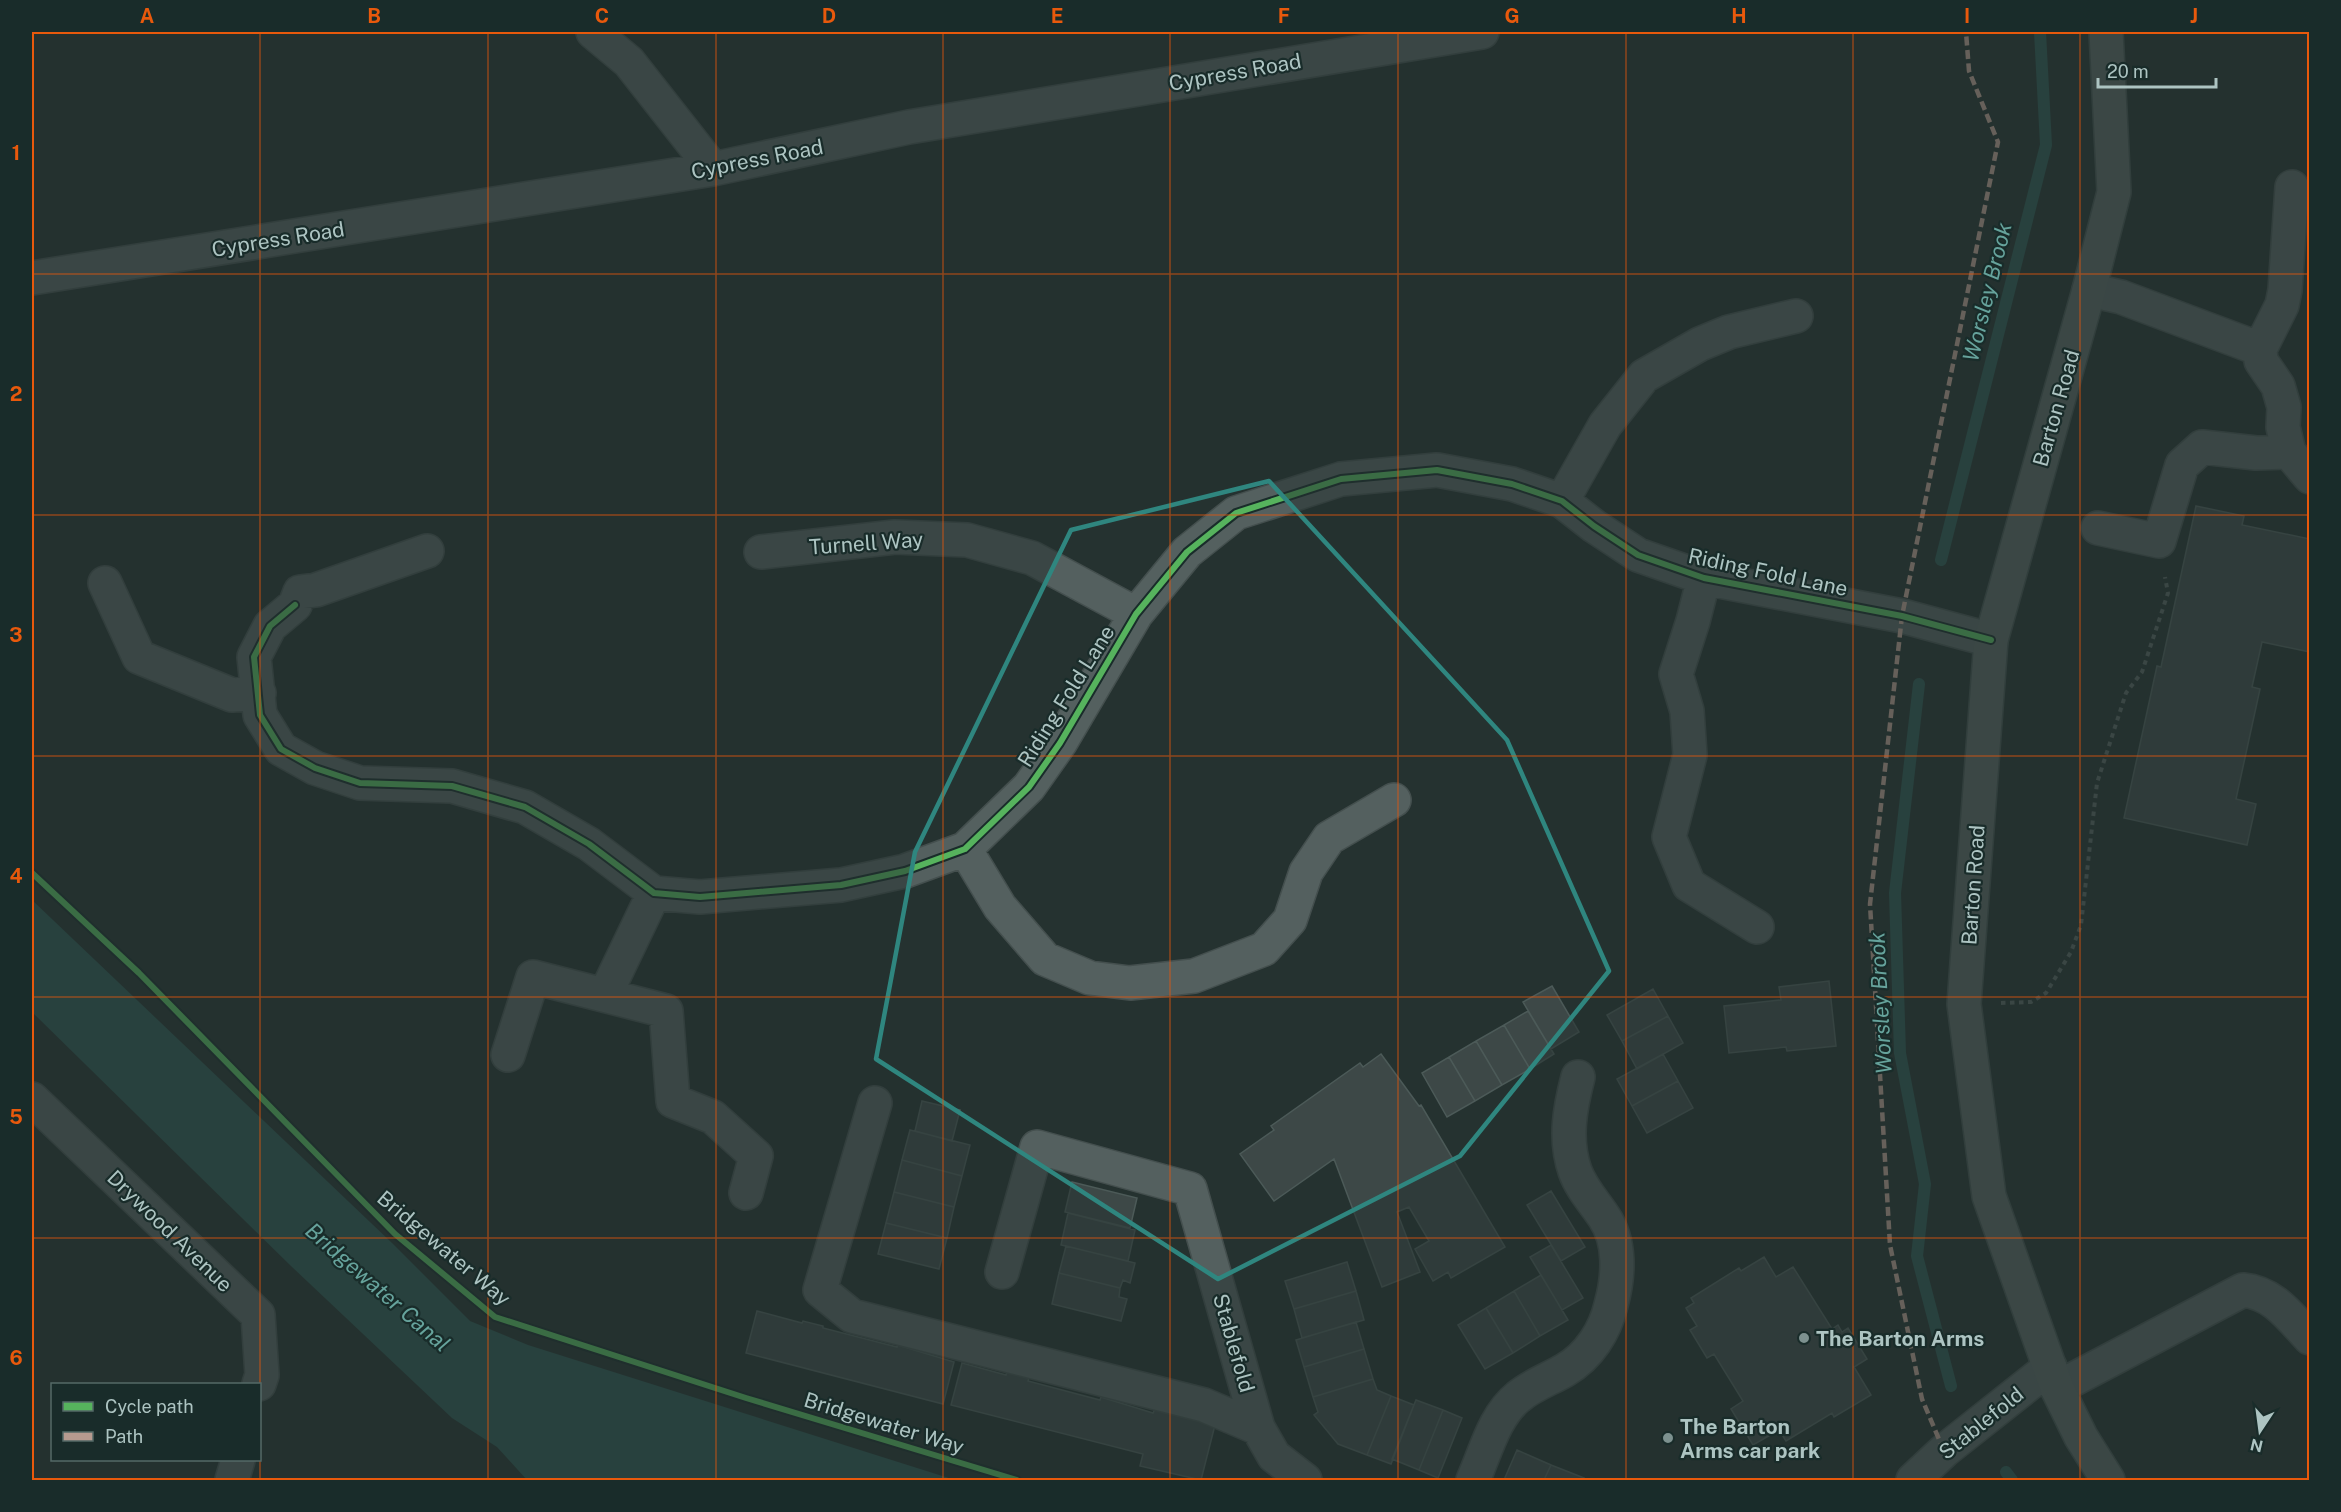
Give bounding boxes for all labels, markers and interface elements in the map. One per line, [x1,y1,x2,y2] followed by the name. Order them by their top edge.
[140,4,154,28] text: A
[367,4,381,28] text: B
[595,4,609,28] text: C
[822,4,836,28] text: D
[1051,4,1063,28] text: E
[1278,4,1290,28] text: F
[1504,4,1520,28] text: G
[1731,4,1747,28] text: H
[1964,4,1970,28] text: I
[2190,4,2198,28] text: J
[1167,48,1303,96] street label: Cypress Road
[2098,51,2216,89] scale bar
[2107,61,2149,82] text: 20 m
[689,134,825,184] street label: Cypress Road
[12,141,20,165] text: 1
[210,216,346,262] street label: Cypress Road
[1957,220,2017,364] water label: Worsley Brook
[2027,347,2085,469] street label: Barton Road
[10,382,22,406] text: 2
[808,527,924,559] street label: Turnell Way
[1686,543,1850,601] street label: Riding Fold Lane
[1012,620,1120,772] street label: Riding Fold Lane
[9,623,23,647] text: 3
[1956,824,1990,946] street label: Barton Road
[9,864,23,888] text: 4
[1863,931,1897,1075] water label: Worsley Brook
[9,1105,23,1129] text: 5
[102,1165,238,1297] street label: Drywood Avenue
[372,1185,516,1311] street label: Bridgewater Way
[301,1217,455,1357] water label: Bridgewater Canal
[1208,1291,1260,1395] street label: Stablefold
[1816,1326,1984,1351] place label: The Barton Arms
[1797,1331,1811,1345] marker: The Barton Arms
[9,1346,23,1370] text: 6
[1934,1381,2028,1465] street label: Stablefold
[51,1383,261,1461] legend
[801,1387,967,1459] street label: Bridgewater Way
[105,1396,194,1417] text: Cycle path
[2230,1401,2290,1461] north arrow
[1680,1414,1820,1463] place label: The Barton Arms car park
[105,1426,143,1447] text: Path
[1661,1431,1675,1445] marker: The Barton Arms car park
[2249,1434,2265,1456] text: N

